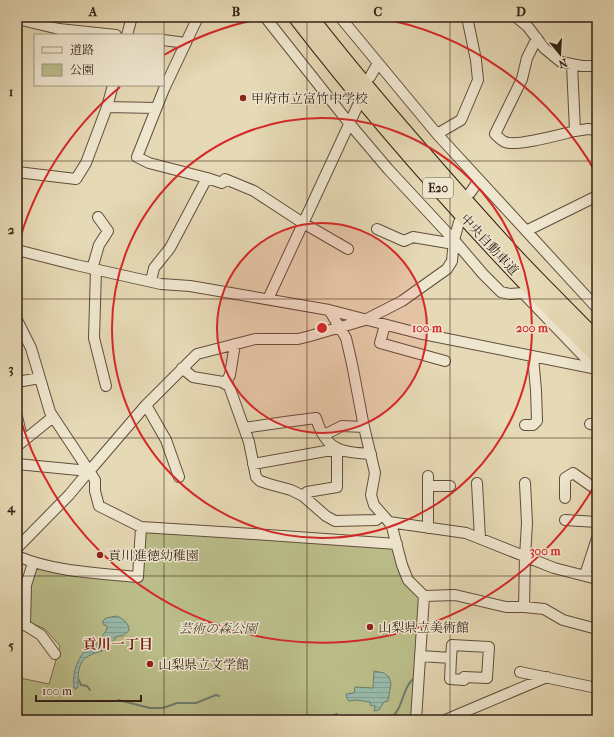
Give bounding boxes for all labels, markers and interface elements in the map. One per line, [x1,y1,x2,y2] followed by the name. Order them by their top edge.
[88,4,98,19] text: A
[232,4,241,19] text: B
[374,4,383,19] text: C
[516,4,526,19] text: D
[34,34,164,86] legend
[540,34,580,74] north arrow
[70,43,94,57] text: 道路
[556,56,569,71] text: N
[70,63,94,77] text: 公園
[9,84,14,99] text: 1
[251,91,368,106] place label: 甲府市立富竹中学校
[238,93,248,103] marker: 甲府市立富竹中学校
[423,178,453,198] road number: E20
[458,211,522,278] street label: 中央自動車道
[8,222,15,237] text: 2
[315,321,329,335] centre of rings
[412,321,443,335] text: 100 m
[516,321,549,335] text: 200 m
[8,361,14,377] text: 3
[6,500,16,516] text: 4
[530,544,561,559] text: 300 m
[108,548,199,563] place label: 貢川進徳幼稚園
[95,550,105,560] marker: 貢川進徳幼稚園
[378,620,469,635] place label: 山梨県立美術館
[179,621,259,636] park label: 芸術の森公園
[365,622,375,632] marker: 山梨県立美術館
[83,636,153,653] district label: 貢川一丁目
[8,638,14,653] text: 5
[158,657,249,672] place label: 山梨県立文学館
[145,659,155,669] marker: 山梨県立文学館
[36,677,141,703] scale bar
[42,684,72,698] text: 100 m

